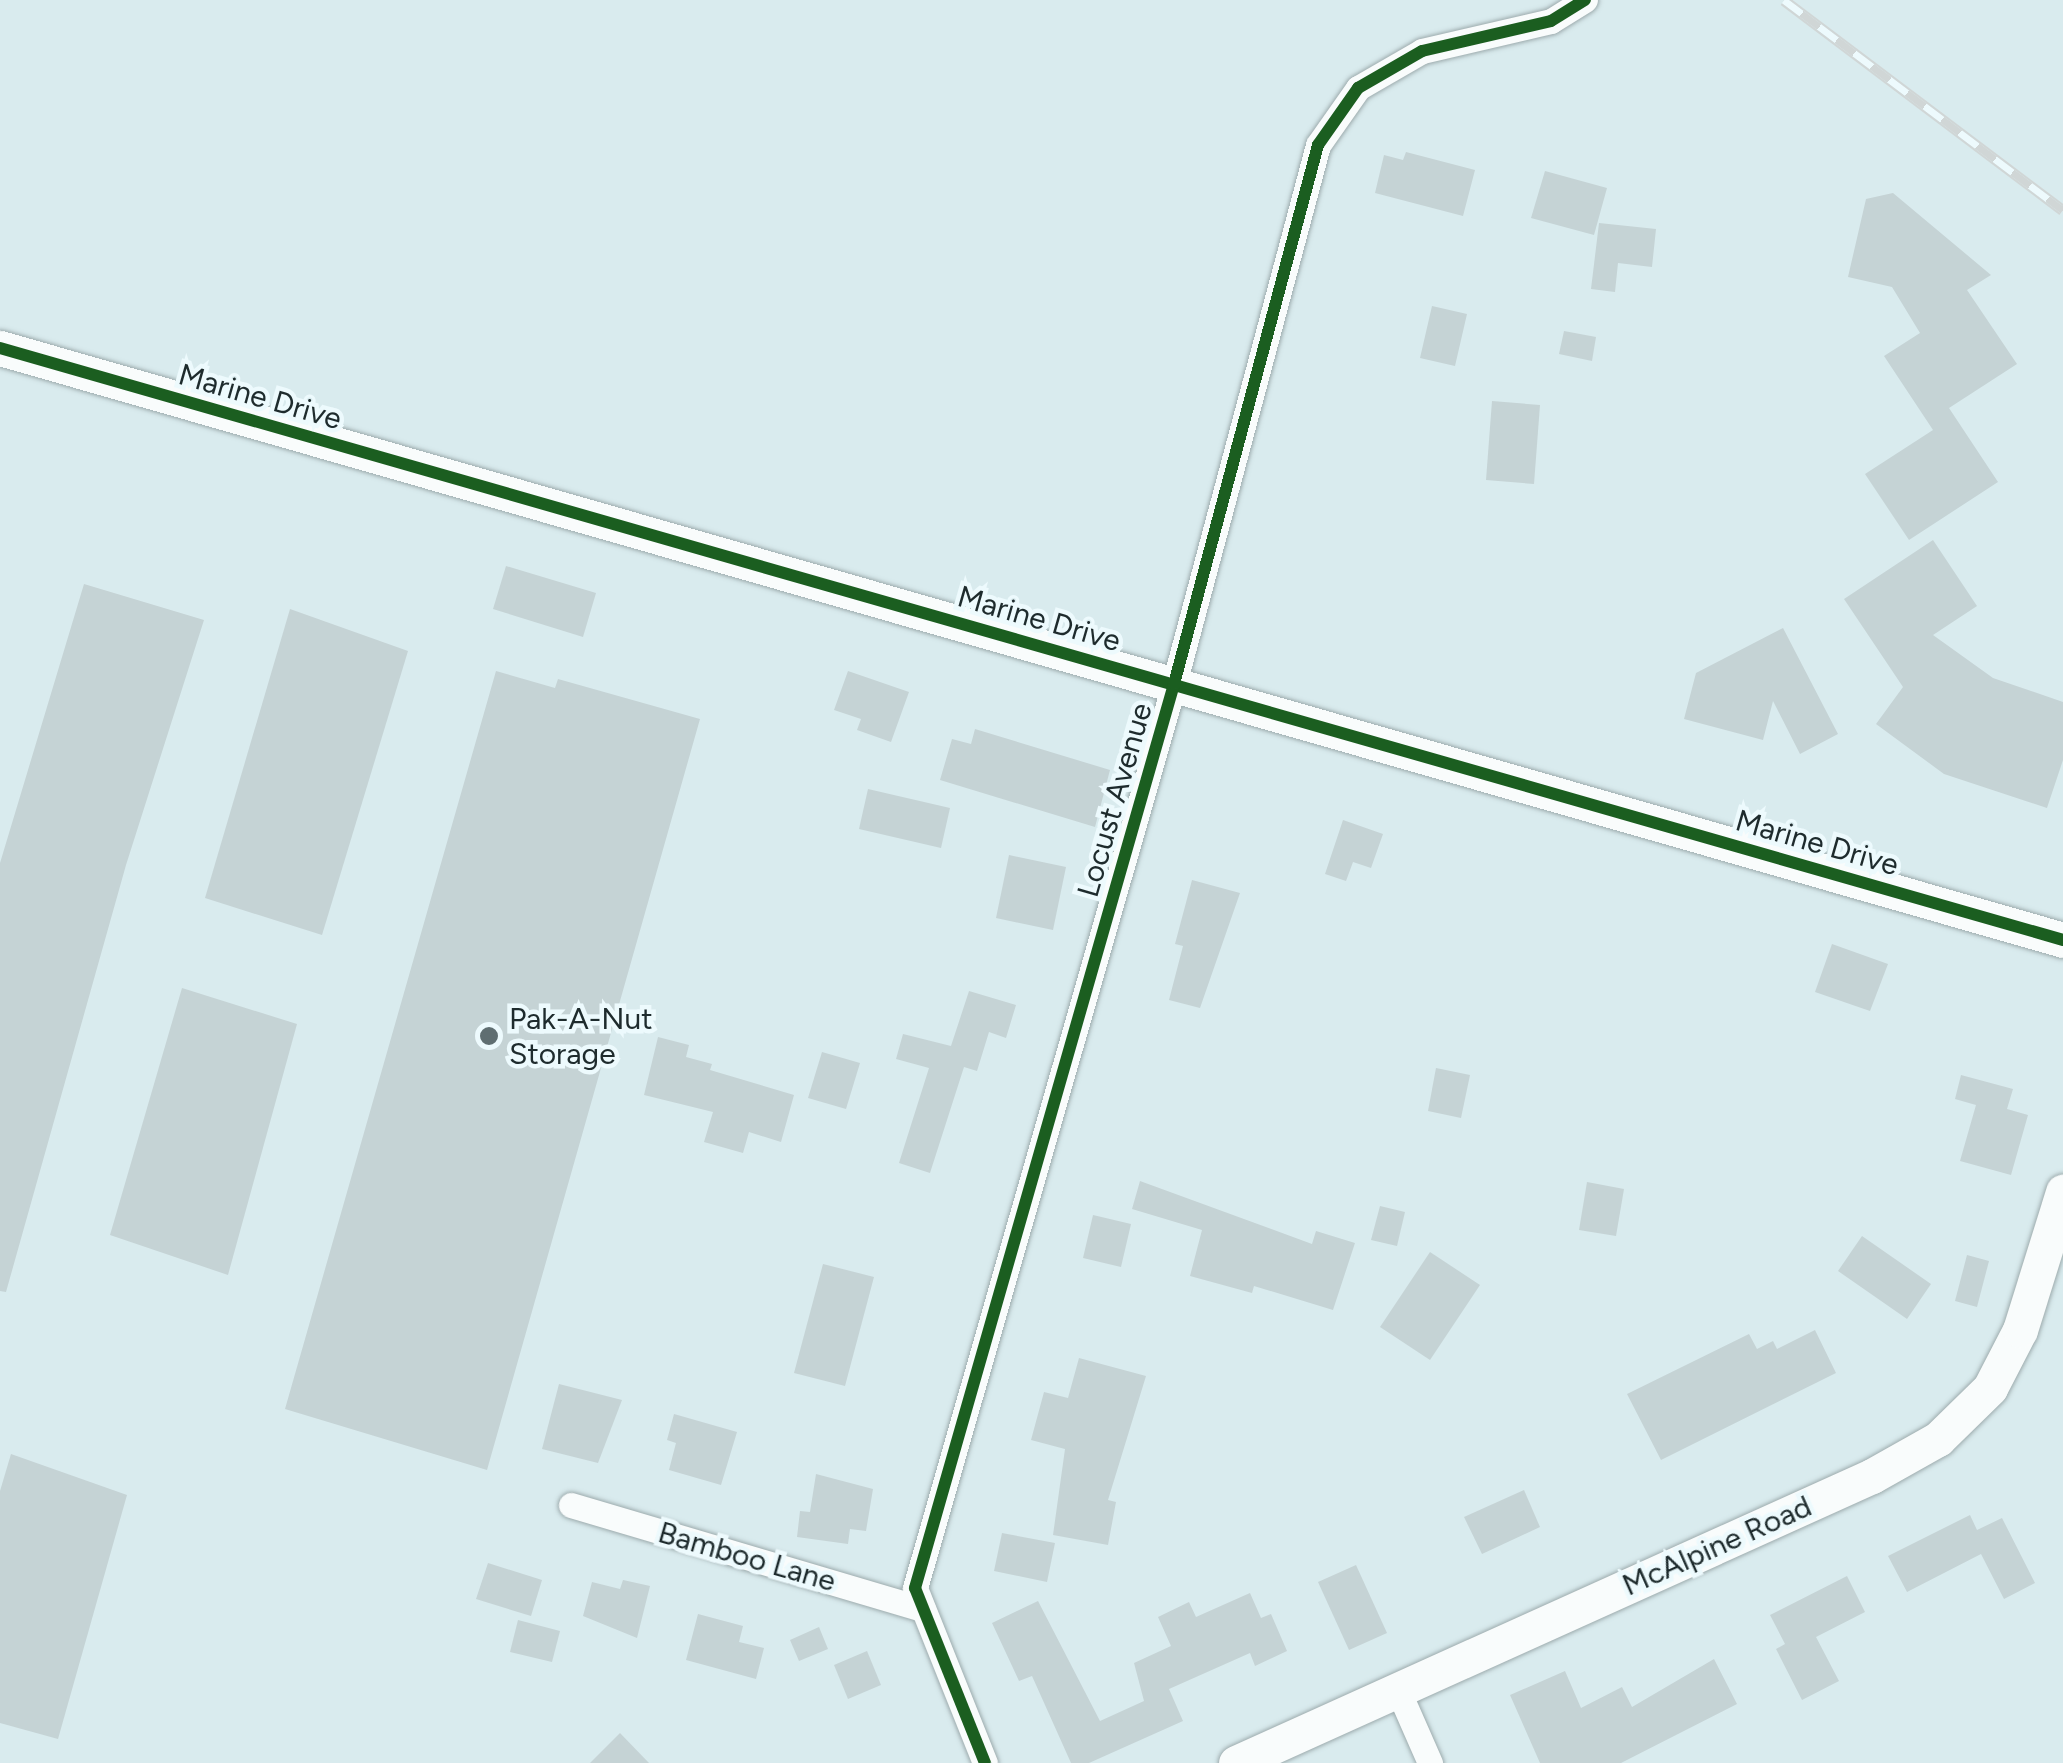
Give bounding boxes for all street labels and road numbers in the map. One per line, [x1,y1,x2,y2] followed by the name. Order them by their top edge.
[174,357,346,437] street label: Marine Drive
[953,579,1125,659] street label: Marine Drive
[1070,699,1160,901] street label: Locust Avenue
[1731,803,1903,883] street label: Marine Drive
[1617,1488,1817,1604] street label: McAlpine Road
[654,1514,840,1600] street label: Bamboo Lane

